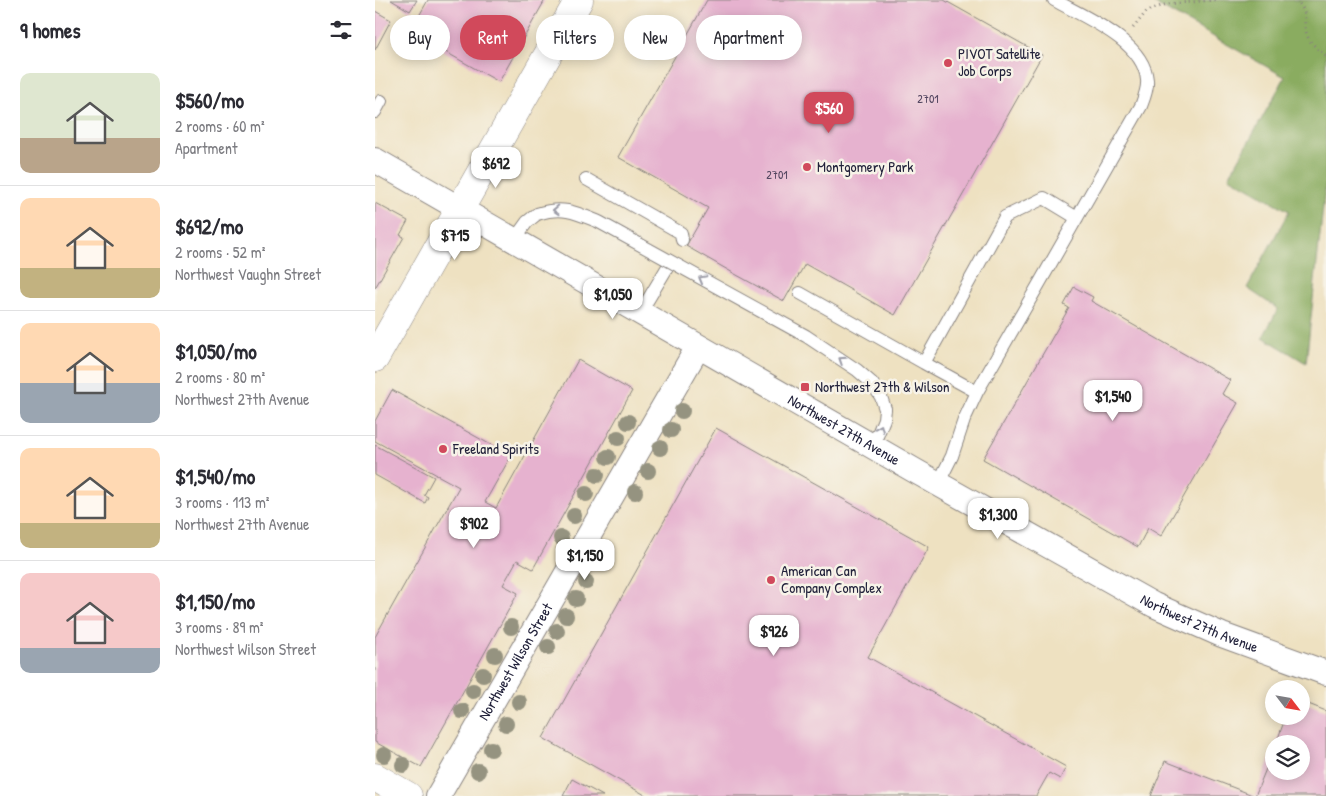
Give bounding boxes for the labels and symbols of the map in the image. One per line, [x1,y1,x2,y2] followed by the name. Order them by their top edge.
[958,43,1041,81] place label: PIVOT Satellite Job Corps
[942,57,954,69] marker: PIVOT Satellite Job Corps
[917,90,939,107] house number: 2701
[799,92,859,134] pin: $560
[466,146,526,189] pin: $692
[817,156,913,177] place label: Montgomery Park
[801,161,813,173] marker: Montgomery Park
[766,166,788,183] house number: 2701
[552,205,560,216] one-way arrow
[425,218,485,261] pin: $715
[698,275,707,285] one-way arrow
[572,278,654,320] pin: $1,050
[839,357,848,367] one-way arrow
[815,376,950,397] place label: Northwest 27th & Wilson
[1072,380,1154,422] pin: $1,540
[799,381,811,393] marker: Northwest 27th & Wilson
[784,389,904,470] street label: Northwest 27th Avenue
[874,424,885,433] one-way arrow
[452,438,539,459] place label: Freeland Spirits
[437,443,449,455] marker: Freeland Spirits
[957,498,1039,540] pin: $1,300
[444,506,504,549] pin: $902
[544,538,626,581] pin: $1,150
[781,560,882,598] place label: American Can Company Complex
[765,574,777,586] marker: American Can Company Complex
[1137,588,1261,657] street label: Northwest 27th Avenue
[473,598,558,724] street label: Northwest Wilson Street
[744,614,804,657] pin: $926
[1265,680,1310,725] north arrow

